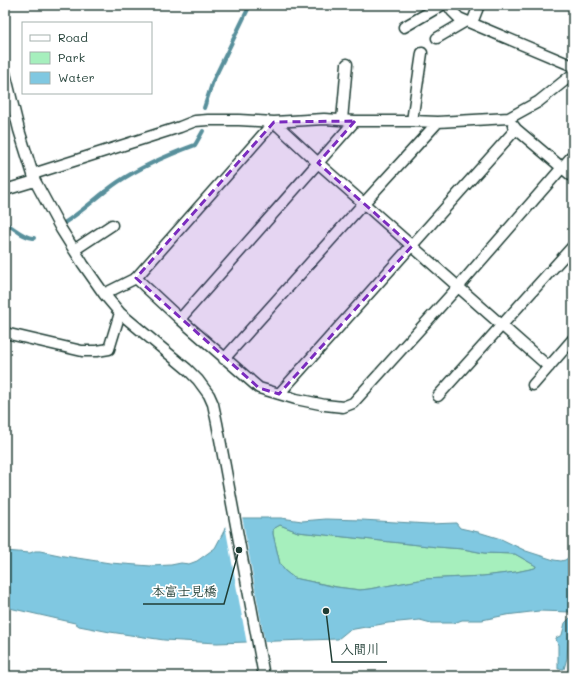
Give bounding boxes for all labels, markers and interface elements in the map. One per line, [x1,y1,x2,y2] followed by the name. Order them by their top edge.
[22,22,152,94] legend
[58,29,88,45] text: Road
[58,49,85,65] text: Park
[58,69,95,85] text: Water
[143,579,224,604] callout: 本富士見橋
[151,582,217,599] text: 本富士見橋
[332,637,387,662] callout: 入間川
[340,640,380,657] text: 入間川

